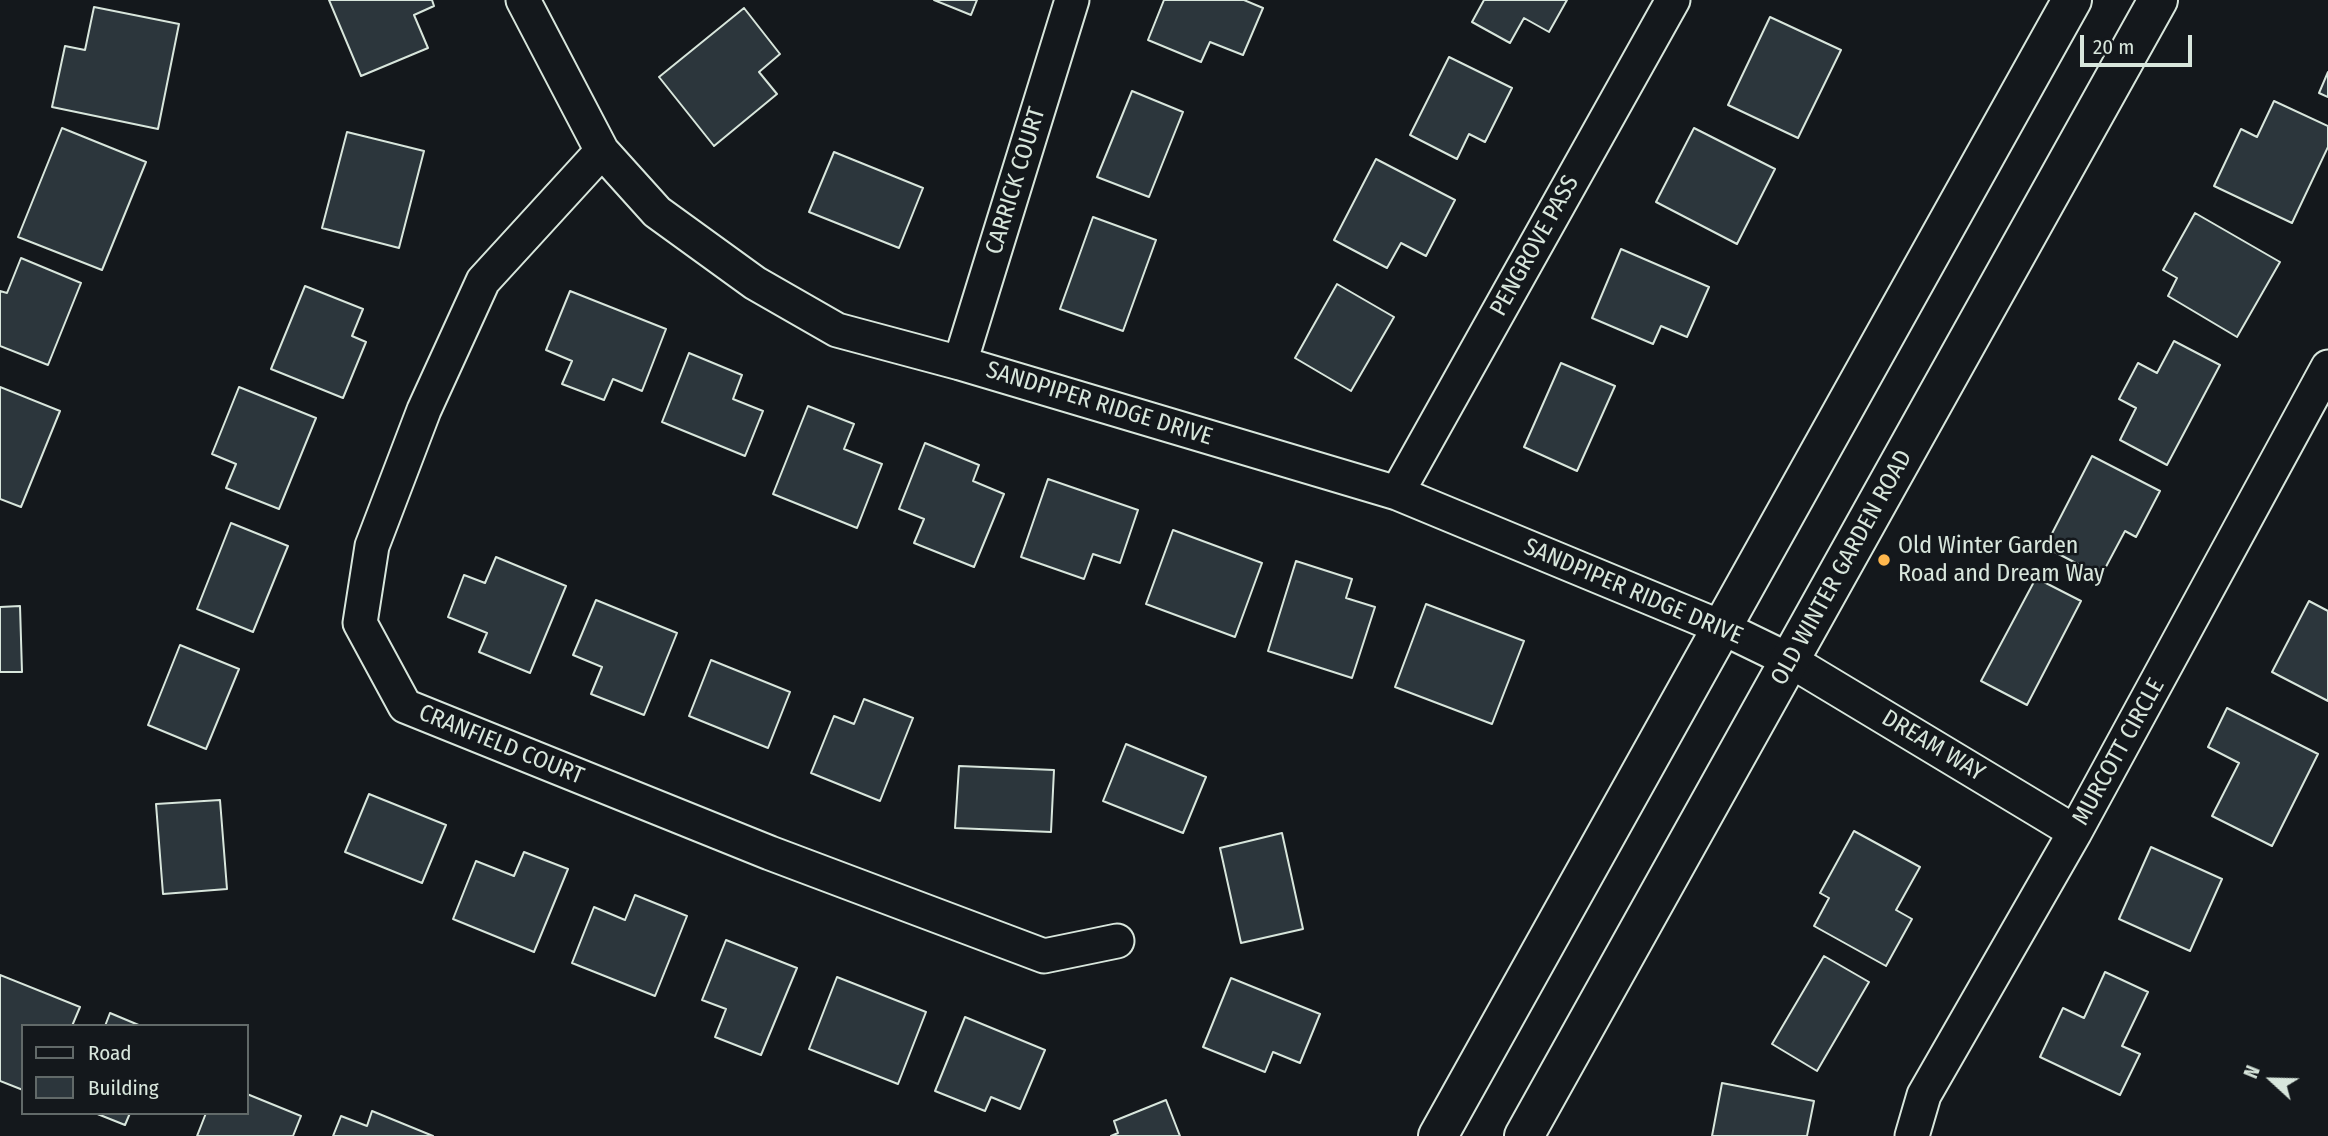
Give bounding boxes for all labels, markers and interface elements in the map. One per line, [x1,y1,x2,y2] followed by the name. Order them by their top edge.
[2083,21,2195,65] scale bar
[2093,34,2134,60] text: 20 m
[980,104,1052,258] street label: CARRICK COURT
[1485,171,1585,321] street label: PENGROVE PASS
[982,356,1216,452] street label: SANDPIPER RIDGE DRIVE
[1765,445,1919,691] street label: OLD WINTER GARDEN ROAD
[1898,532,2105,588] place label: Old Winter Garden Road and Dream Way
[1519,533,1747,651] street label: SANDPIPER RIDGE DRIVE
[1876,552,1892,568] marker: Old Winter Garden Road and Dream Way
[2067,674,2171,830] street label: MURCOTT CIRCLE
[414,699,588,791] street label: CRANFIELD COURT
[1876,704,1990,788] street label: DREAM WAY
[21,1024,248,1115] legend
[88,1040,132,1066] text: Road
[2237,1045,2307,1115] north arrow
[2239,1062,2265,1082] text: N
[88,1075,159,1101] text: Building

